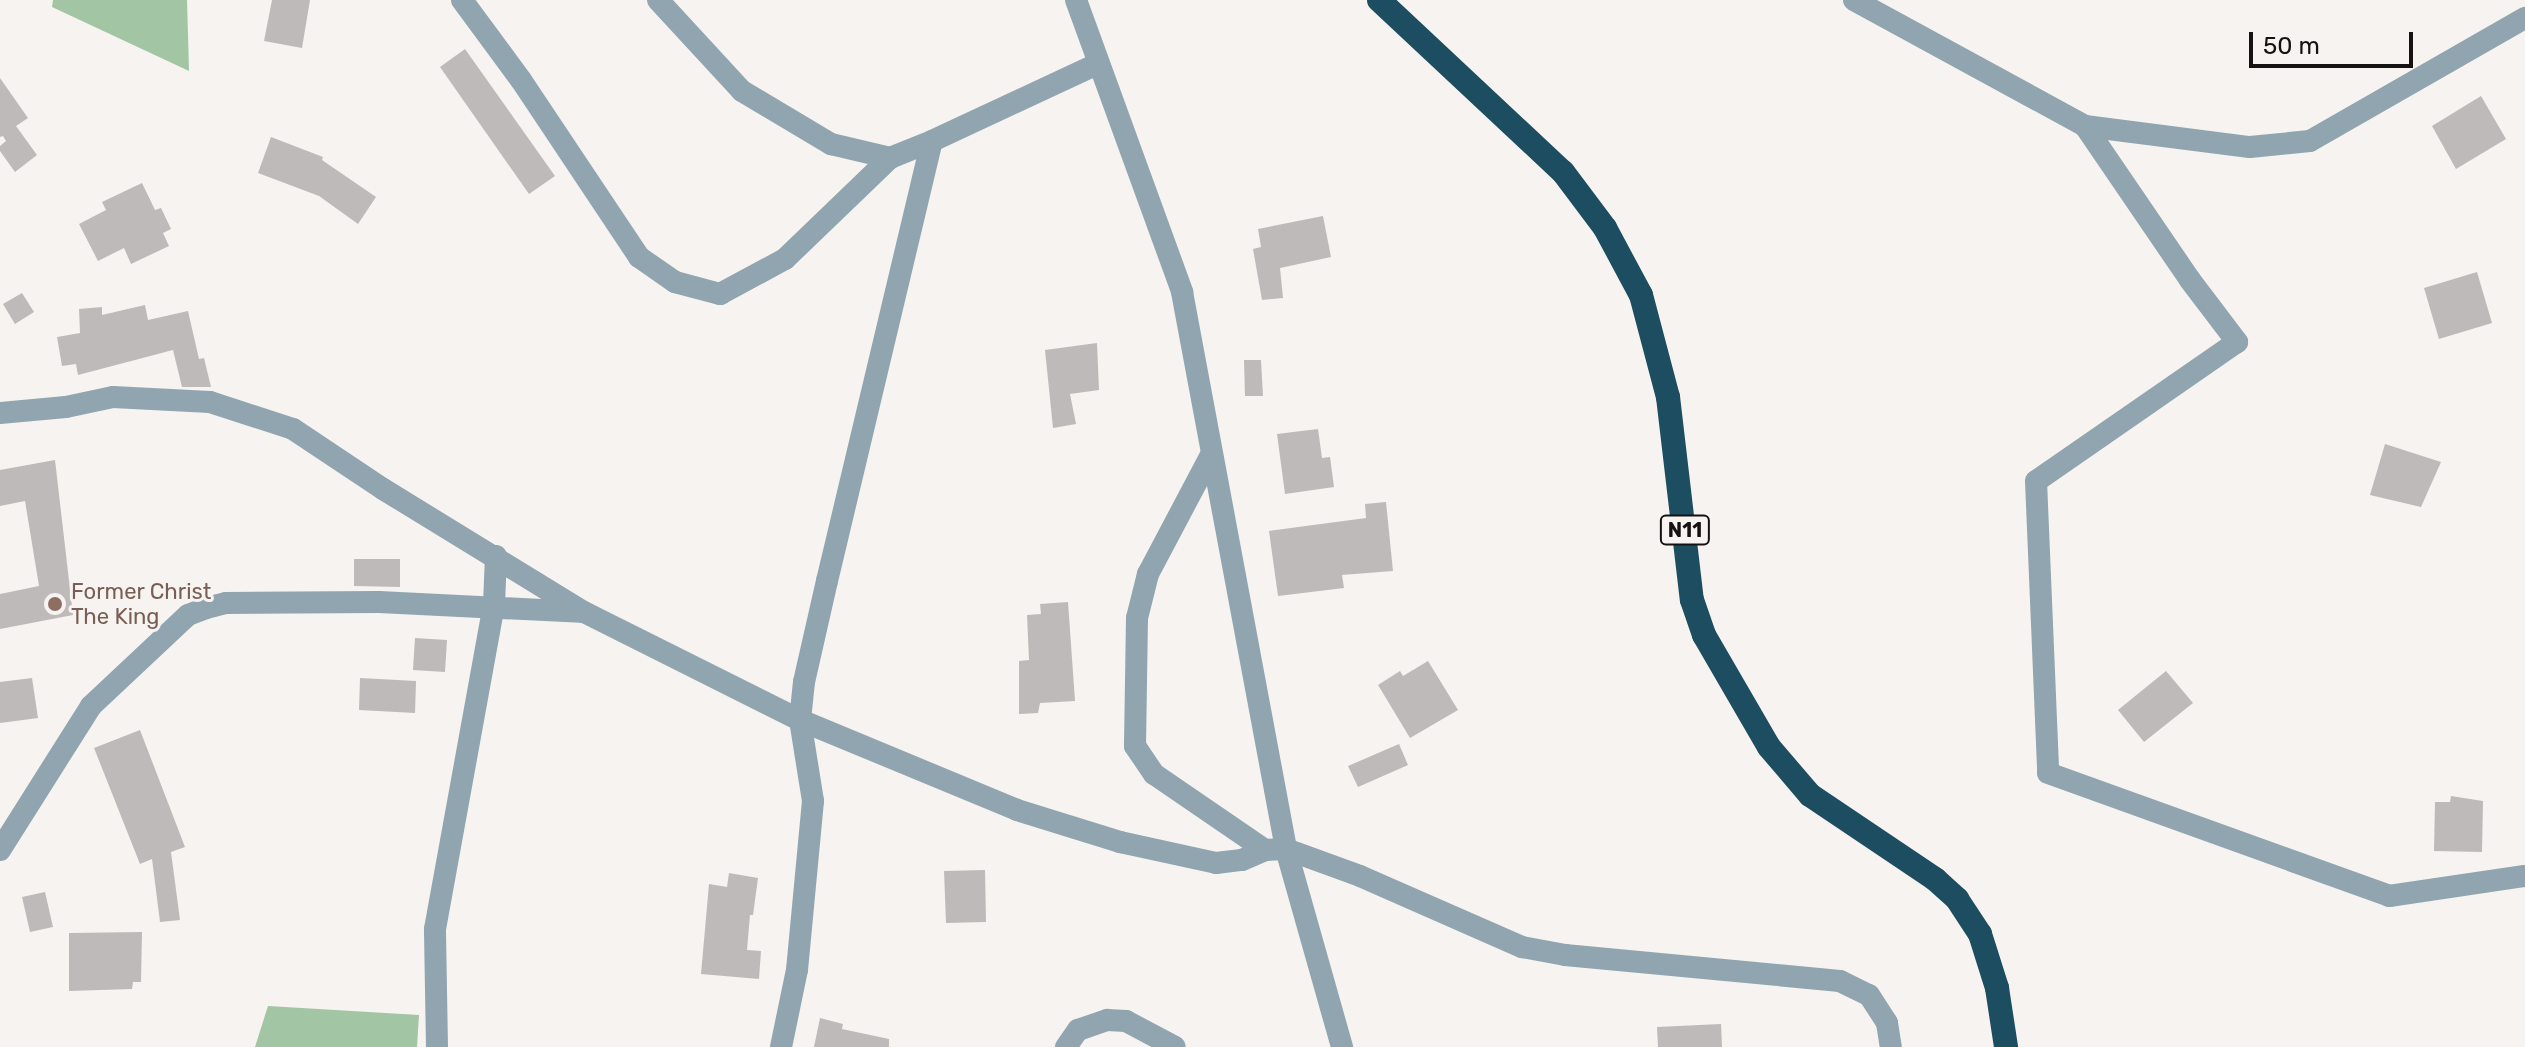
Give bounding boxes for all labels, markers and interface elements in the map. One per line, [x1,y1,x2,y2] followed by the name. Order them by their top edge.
[2253,16,2417,66] scale bar
[2263,32,2320,60] text: 50 m
[1659,514,1711,546] road number: N11
[71,578,212,630] place label: Former Christ The King
[46,595,64,613] marker: Former Christ The King

